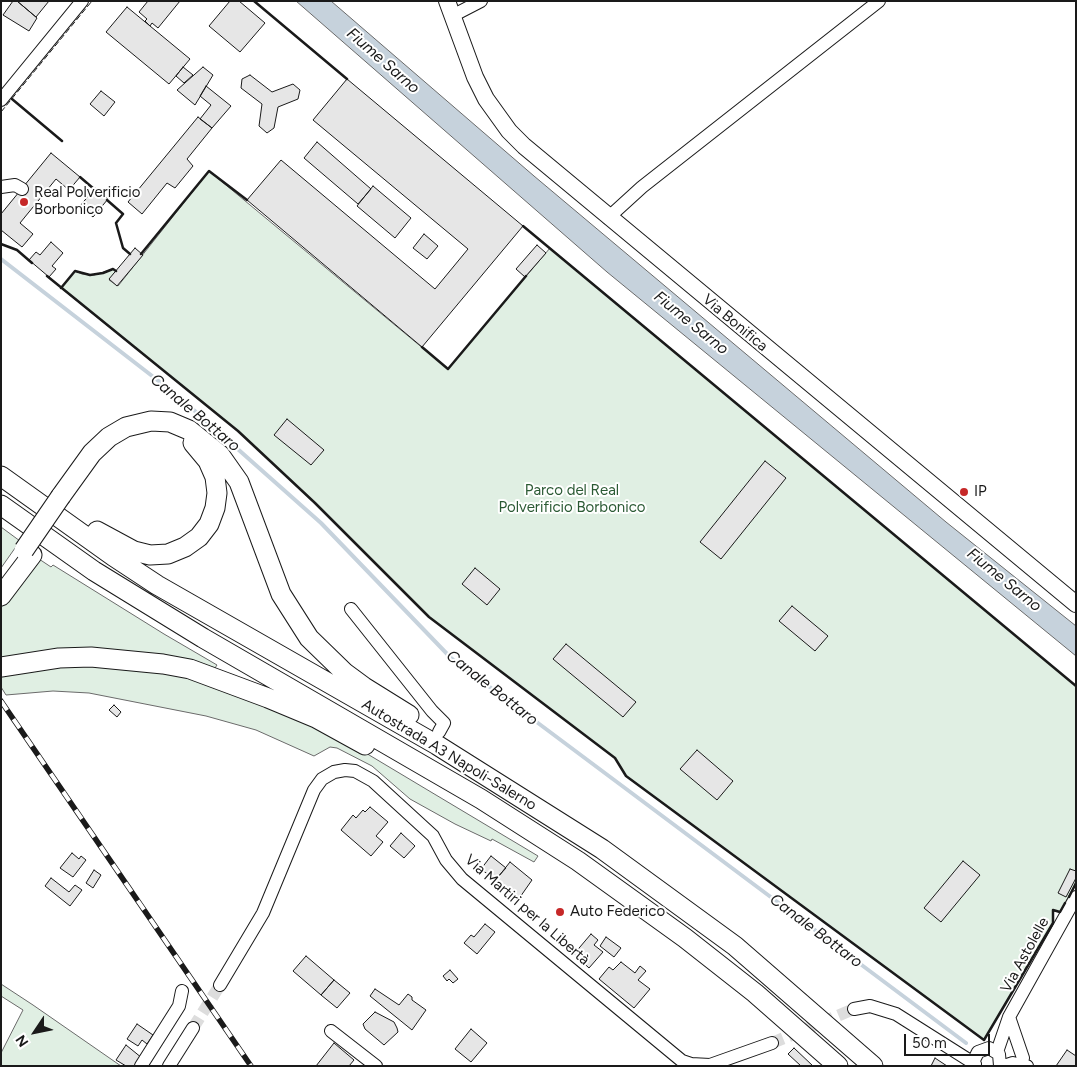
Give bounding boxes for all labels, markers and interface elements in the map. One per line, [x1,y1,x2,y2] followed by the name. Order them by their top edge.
[343,24,423,98] water label: Fiume Sarno
[34,184,140,219] place label: Real Polverificio Borbonico
[18,196,30,208] marker: Real Polverificio Borbonico
[650,287,732,359] water label: Fiume Sarno
[699,290,771,356] street label: Via Bonifica
[146,370,244,456] water label: Canale Bottaro
[498,482,646,517] park label: Parco del Real Polverificio Borbonico
[974,483,987,501] place label: IP
[958,486,970,498] marker: IP
[963,544,1045,616] water label: Fiume Sarno
[442,646,542,730] water label: Canale Bottaro
[358,696,540,814] street label: Autostrada A3 Napoli-Salerno
[461,851,593,969] street label: Via Martiri per la Libertà
[766,890,866,972] water label: Canale Bottaro
[570,903,665,921] place label: Auto Federico
[554,906,566,918] marker: Auto Federico
[997,914,1053,996] street label: Via Astolelle
[10,1007,60,1057] north arrow
[907,1024,993,1056] scale bar
[12,1031,32,1050] text: N
[912,1034,947,1052] text: 50 m

